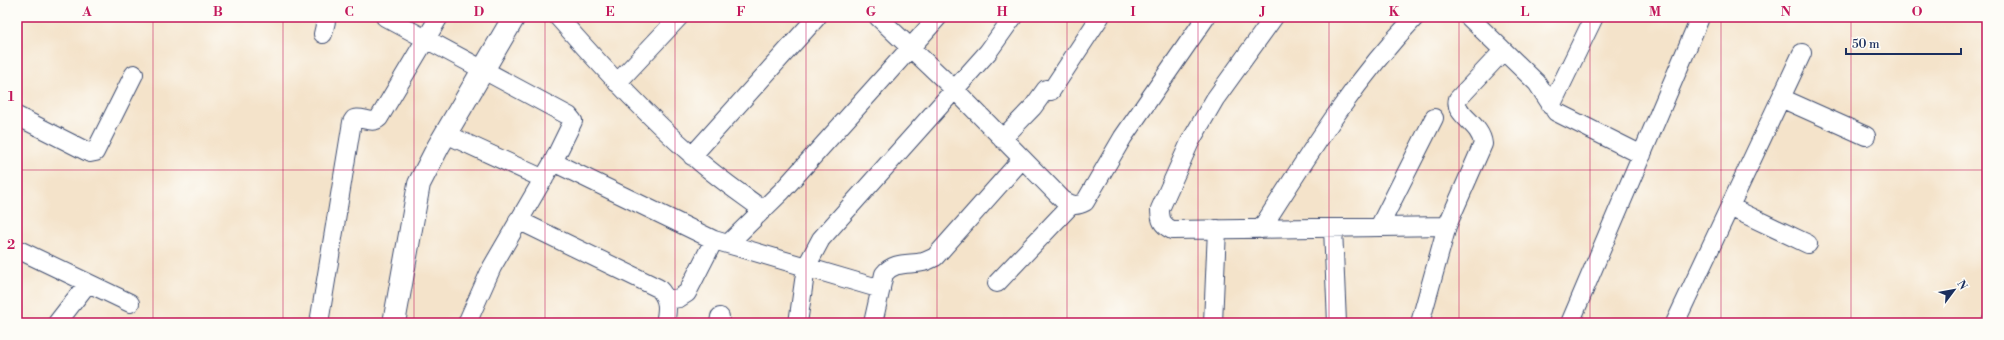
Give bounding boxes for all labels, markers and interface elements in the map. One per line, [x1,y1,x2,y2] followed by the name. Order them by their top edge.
[81,4,92,20] text: A
[213,4,223,20] text: B
[344,4,354,20] text: C
[474,4,484,20] text: D
[605,4,615,20] text: E
[736,4,746,20] text: F
[866,4,877,20] text: G
[997,4,1008,20] text: H
[1130,4,1136,20] text: I
[1258,4,1266,20] text: J
[1389,4,1400,20] text: K
[1521,4,1530,20] text: L
[1649,4,1661,20] text: M
[1781,4,1792,20] text: N
[1912,4,1923,20] text: O
[1846,30,1961,56] scale bar
[1852,37,1880,52] text: 50 m
[8,89,15,105] text: 1
[7,237,15,253] text: 2
[1934,270,1974,310] north arrow
[1953,278,1970,293] text: N

